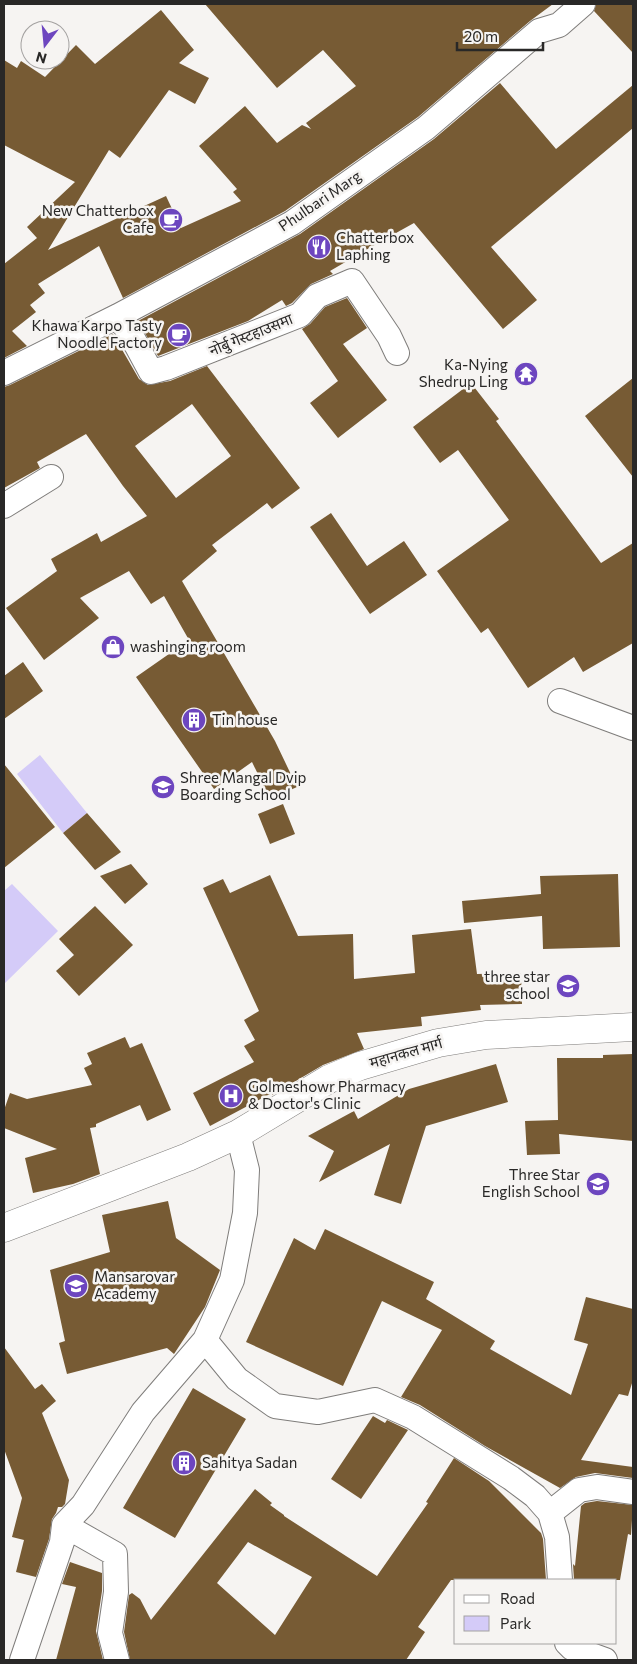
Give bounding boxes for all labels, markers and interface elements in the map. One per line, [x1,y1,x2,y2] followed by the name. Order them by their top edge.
[20,20,70,70] north arrow
[457,20,543,52] scale bar
[464,27,498,45] text: 20 m
[34,48,49,68] text: N
[275,166,364,234] street label: Phulbari Marg
[42,201,154,236] place label: New Chatterbox Cafe
[158,207,184,233] cafe icon: New Chatterbox Cafe
[336,228,414,263] place label: Chatterbox Laphing
[306,234,332,260] restaurant icon: Chatterbox Laphing
[206,309,297,361] street label: नोर्बु गेस्टहाउसमा
[32,316,162,351] place label: Khawa Karpo Tasty Noodle Factory
[166,322,192,348] cafe icon: Khawa Karpo Tasty Noodle Factory
[419,355,508,390] place label: Ka-Nying Shedrup Ling
[513,361,539,387] temple icon: Ka-Nying Shedrup Ling
[100,634,126,660] shop icon: washinging room
[130,637,246,655] place label: washinging room
[181,707,207,733] building icon: Tin house
[212,710,278,728] place label: Tin house
[180,768,307,803] place label: Shree Mangal Dvip Boarding School
[150,774,176,800] school or university icon: Shree Mangal Dvip Boarding School
[484,967,550,1002] place label: three star school
[555,973,581,999] school or university icon: three star school
[367,1033,445,1071] street label: महानकल मार्ग
[248,1077,406,1112] place label: Golmeshowr Pharmacy & Doctor's Clinic
[218,1083,244,1109] hospital icon: Golmeshowr Pharmacy & Doctor's Clinic
[482,1165,580,1200] place label: Three Star English School
[585,1171,611,1197] school or university icon: Three Star English School
[94,1267,175,1302] place label: Mansarovar Academy
[63,1273,89,1299] school or university icon: Mansarovar Academy
[171,1450,197,1476] building icon: Sahitya Sadan
[202,1453,297,1471] place label: Sahitya Sadan
[454,1579,617,1644] legend
[500,1589,535,1607] text: Road
[500,1614,531,1632] text: Park

